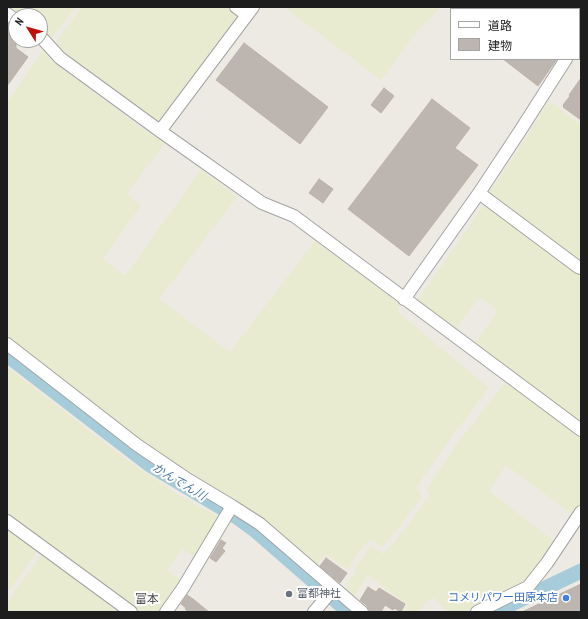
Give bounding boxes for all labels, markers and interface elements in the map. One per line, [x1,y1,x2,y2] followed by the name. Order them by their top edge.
[8,8,48,48] north arrow
[450,8,580,60] legend
[12,15,27,28] text: N
[488,18,512,33] text: 道路
[488,38,512,53] text: 建物
[150,460,208,504] water label: かんでん川
[297,587,341,601] place label: 富都神社
[284,589,294,599] marker: 富都神社
[448,591,558,605] place label: コメリパワー田原本店
[135,593,159,607] district label: 富本
[561,593,571,603] marker: コメリパワー田原本店

